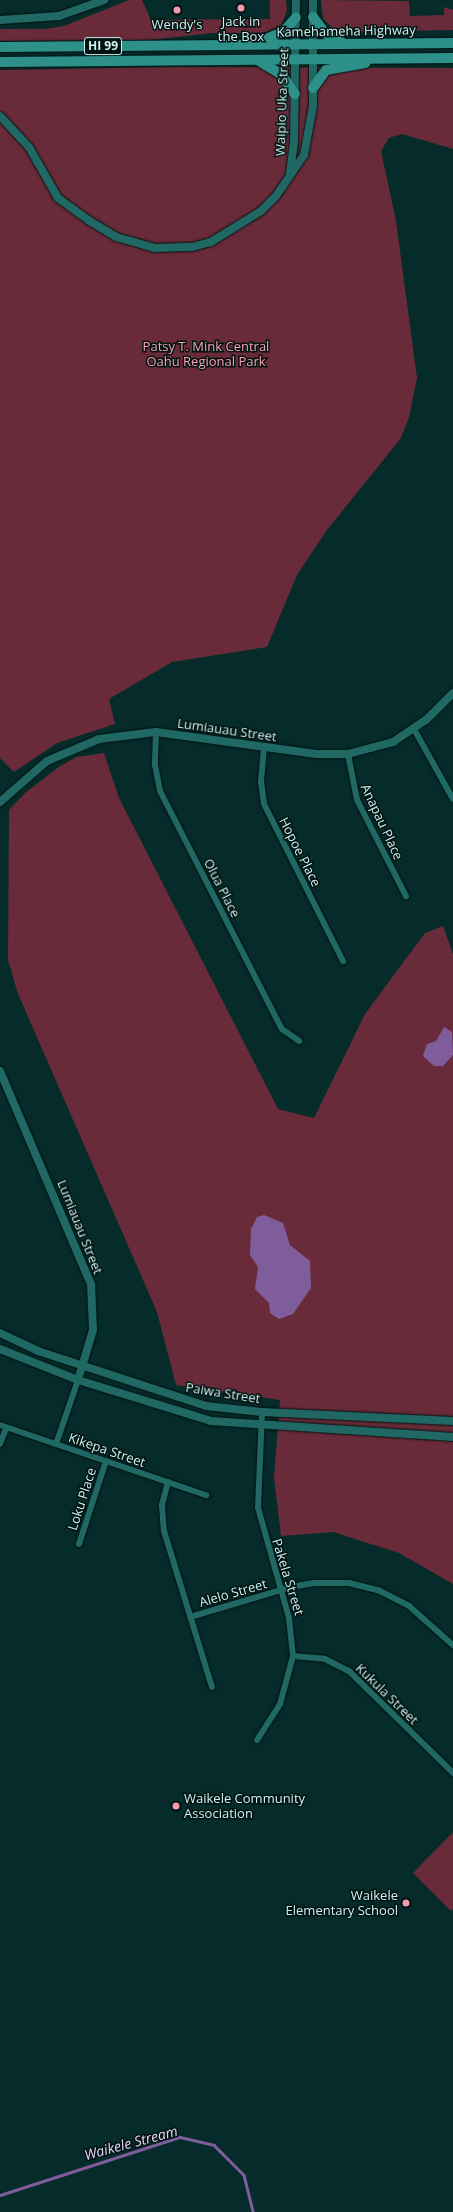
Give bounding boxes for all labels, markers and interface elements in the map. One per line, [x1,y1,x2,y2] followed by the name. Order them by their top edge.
[236,3,246,13] marker: Jack in the Box
[172,5,182,15] marker: Wendy's
[218,14,264,45] place label: Jack in the Box
[152,16,202,32] place label: Wendy's
[276,22,416,40] street label: Kamehameha Highway
[84,36,122,56] road number: HI 99
[272,48,292,156] street label: Waipio Uka Street
[143,339,269,370] park label: Patsy T. Mink Central Oahu Regional Park
[176,715,278,745] street label: Lumiauau Street
[358,782,406,862] street label: Anapau Place
[276,815,324,889] street label: Hopoe Place
[201,856,243,920] street label: Olua Place
[54,1178,106,1276] street label: Lumiauau Street
[185,1379,261,1407] street label: Paiwa Street
[67,1430,147,1470] street label: Kikepa Street
[65,1466,99,1532] street label: Loku Place
[269,1537,307,1617] street label: Pakela Street
[197,1576,269,1610] street label: Alelo Street
[352,1660,422,1728] street label: Kukula Street
[184,1791,305,1822] place label: Waikele Community Association
[171,1801,181,1811] marker: Waikele Community Association
[286,1888,398,1919] place label: Waikele Elementary School
[401,1898,411,1908] marker: Waikele Elementary School
[83,2123,179,2163] water label: Waikele Stream

